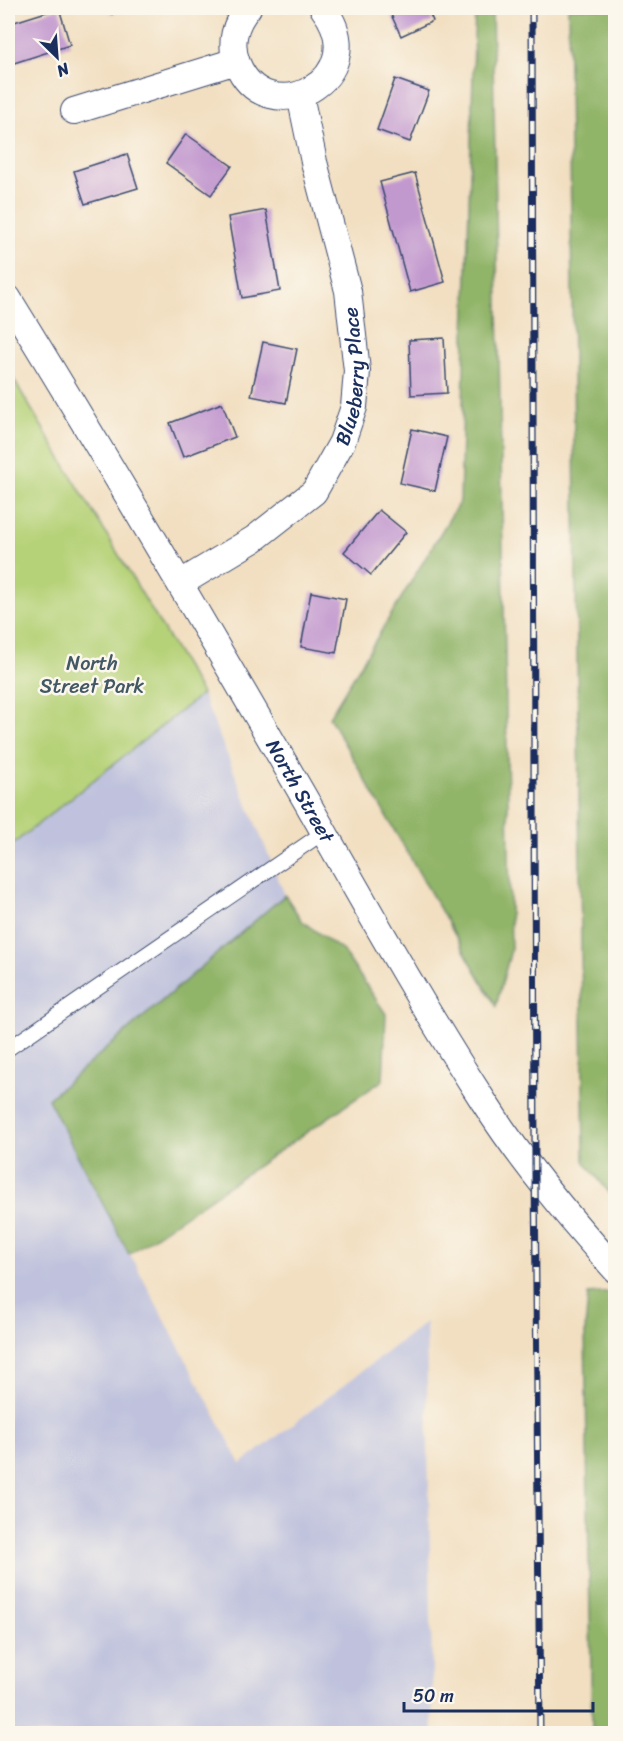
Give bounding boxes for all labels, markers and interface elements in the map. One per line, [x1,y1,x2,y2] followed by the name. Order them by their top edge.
[27,27,87,87] north arrow
[51,54,75,86] text: N
[325,305,375,450] street label: Blueberry Place
[40,646,145,704] park label: North Street Park
[256,733,344,850] street label: North Street
[404,1675,593,1713] scale bar
[413,1680,454,1712] text: 50 m

